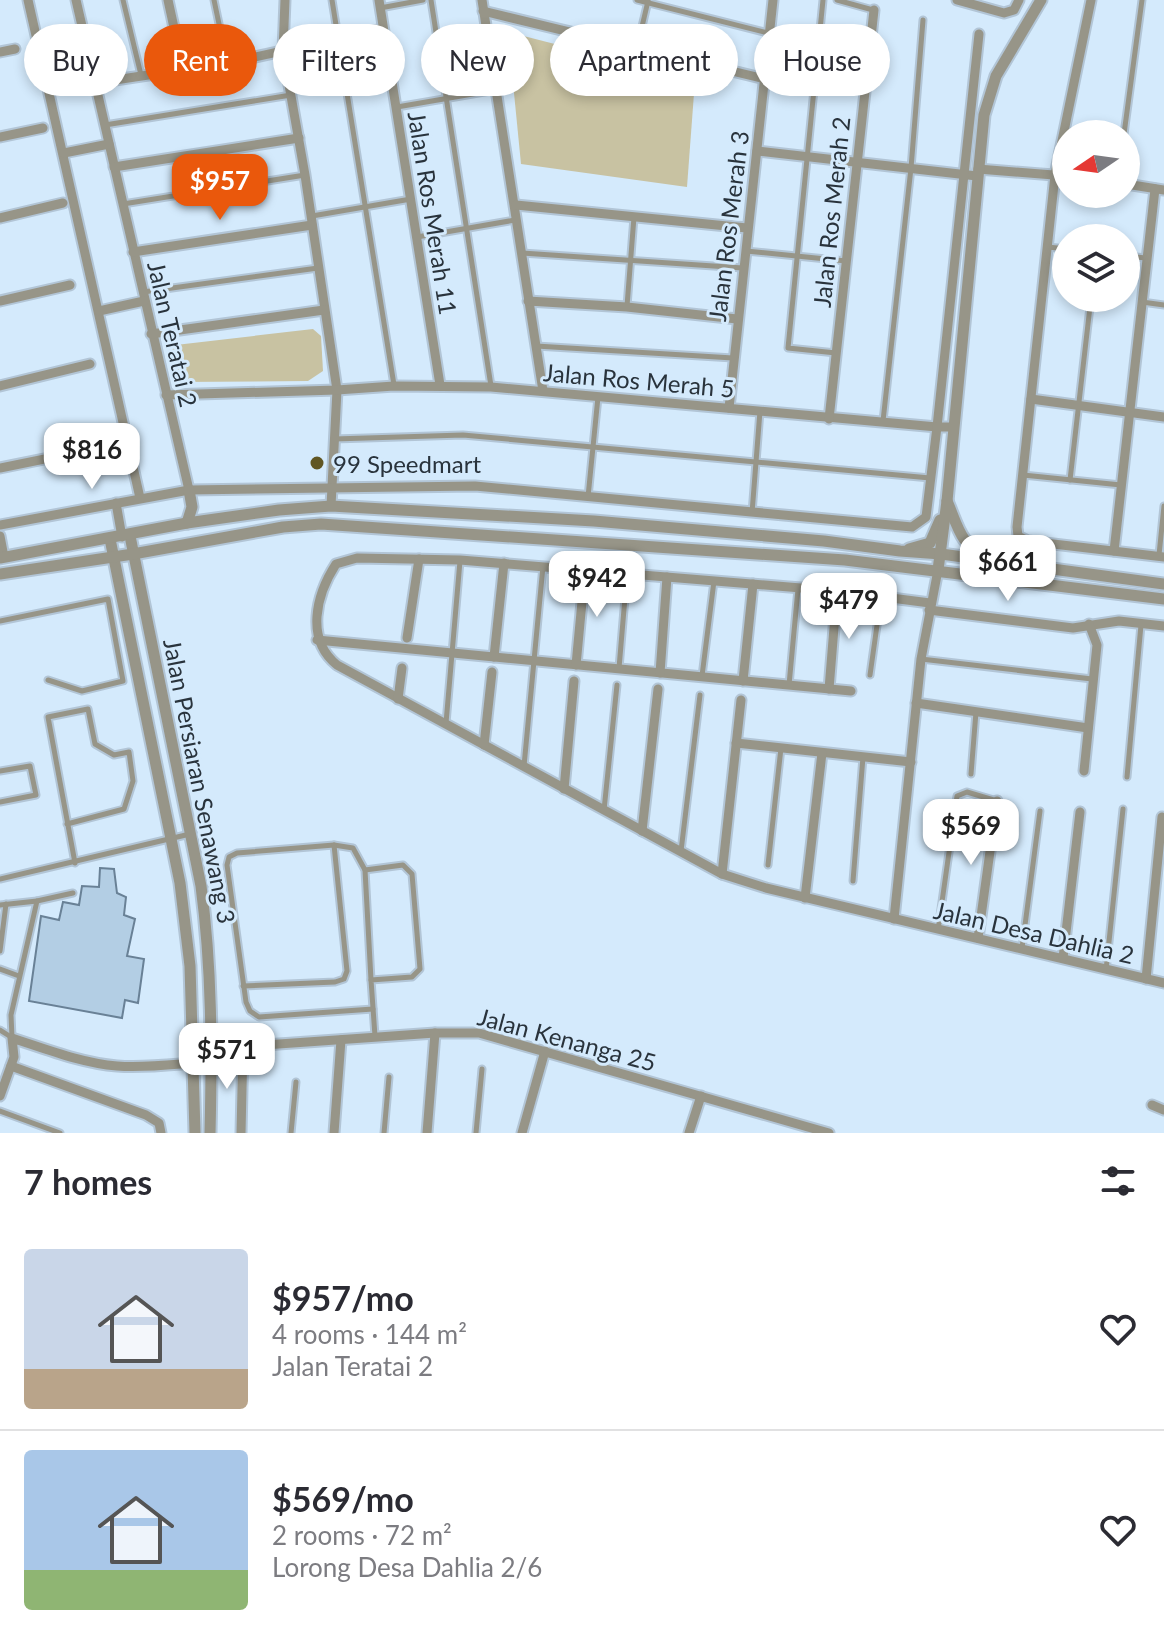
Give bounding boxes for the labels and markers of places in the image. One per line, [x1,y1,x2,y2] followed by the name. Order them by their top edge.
[173,154,267,222] pin: $957
[45,423,139,491] pin: $816
[333,449,481,478] place label: 99 Speedmart
[308,454,326,472] marker: 99 Speedmart
[961,535,1055,603] pin: $661
[550,551,644,619] pin: $942
[802,573,896,641] pin: $479
[924,799,1018,867] pin: $569
[180,1023,274,1091] pin: $571

